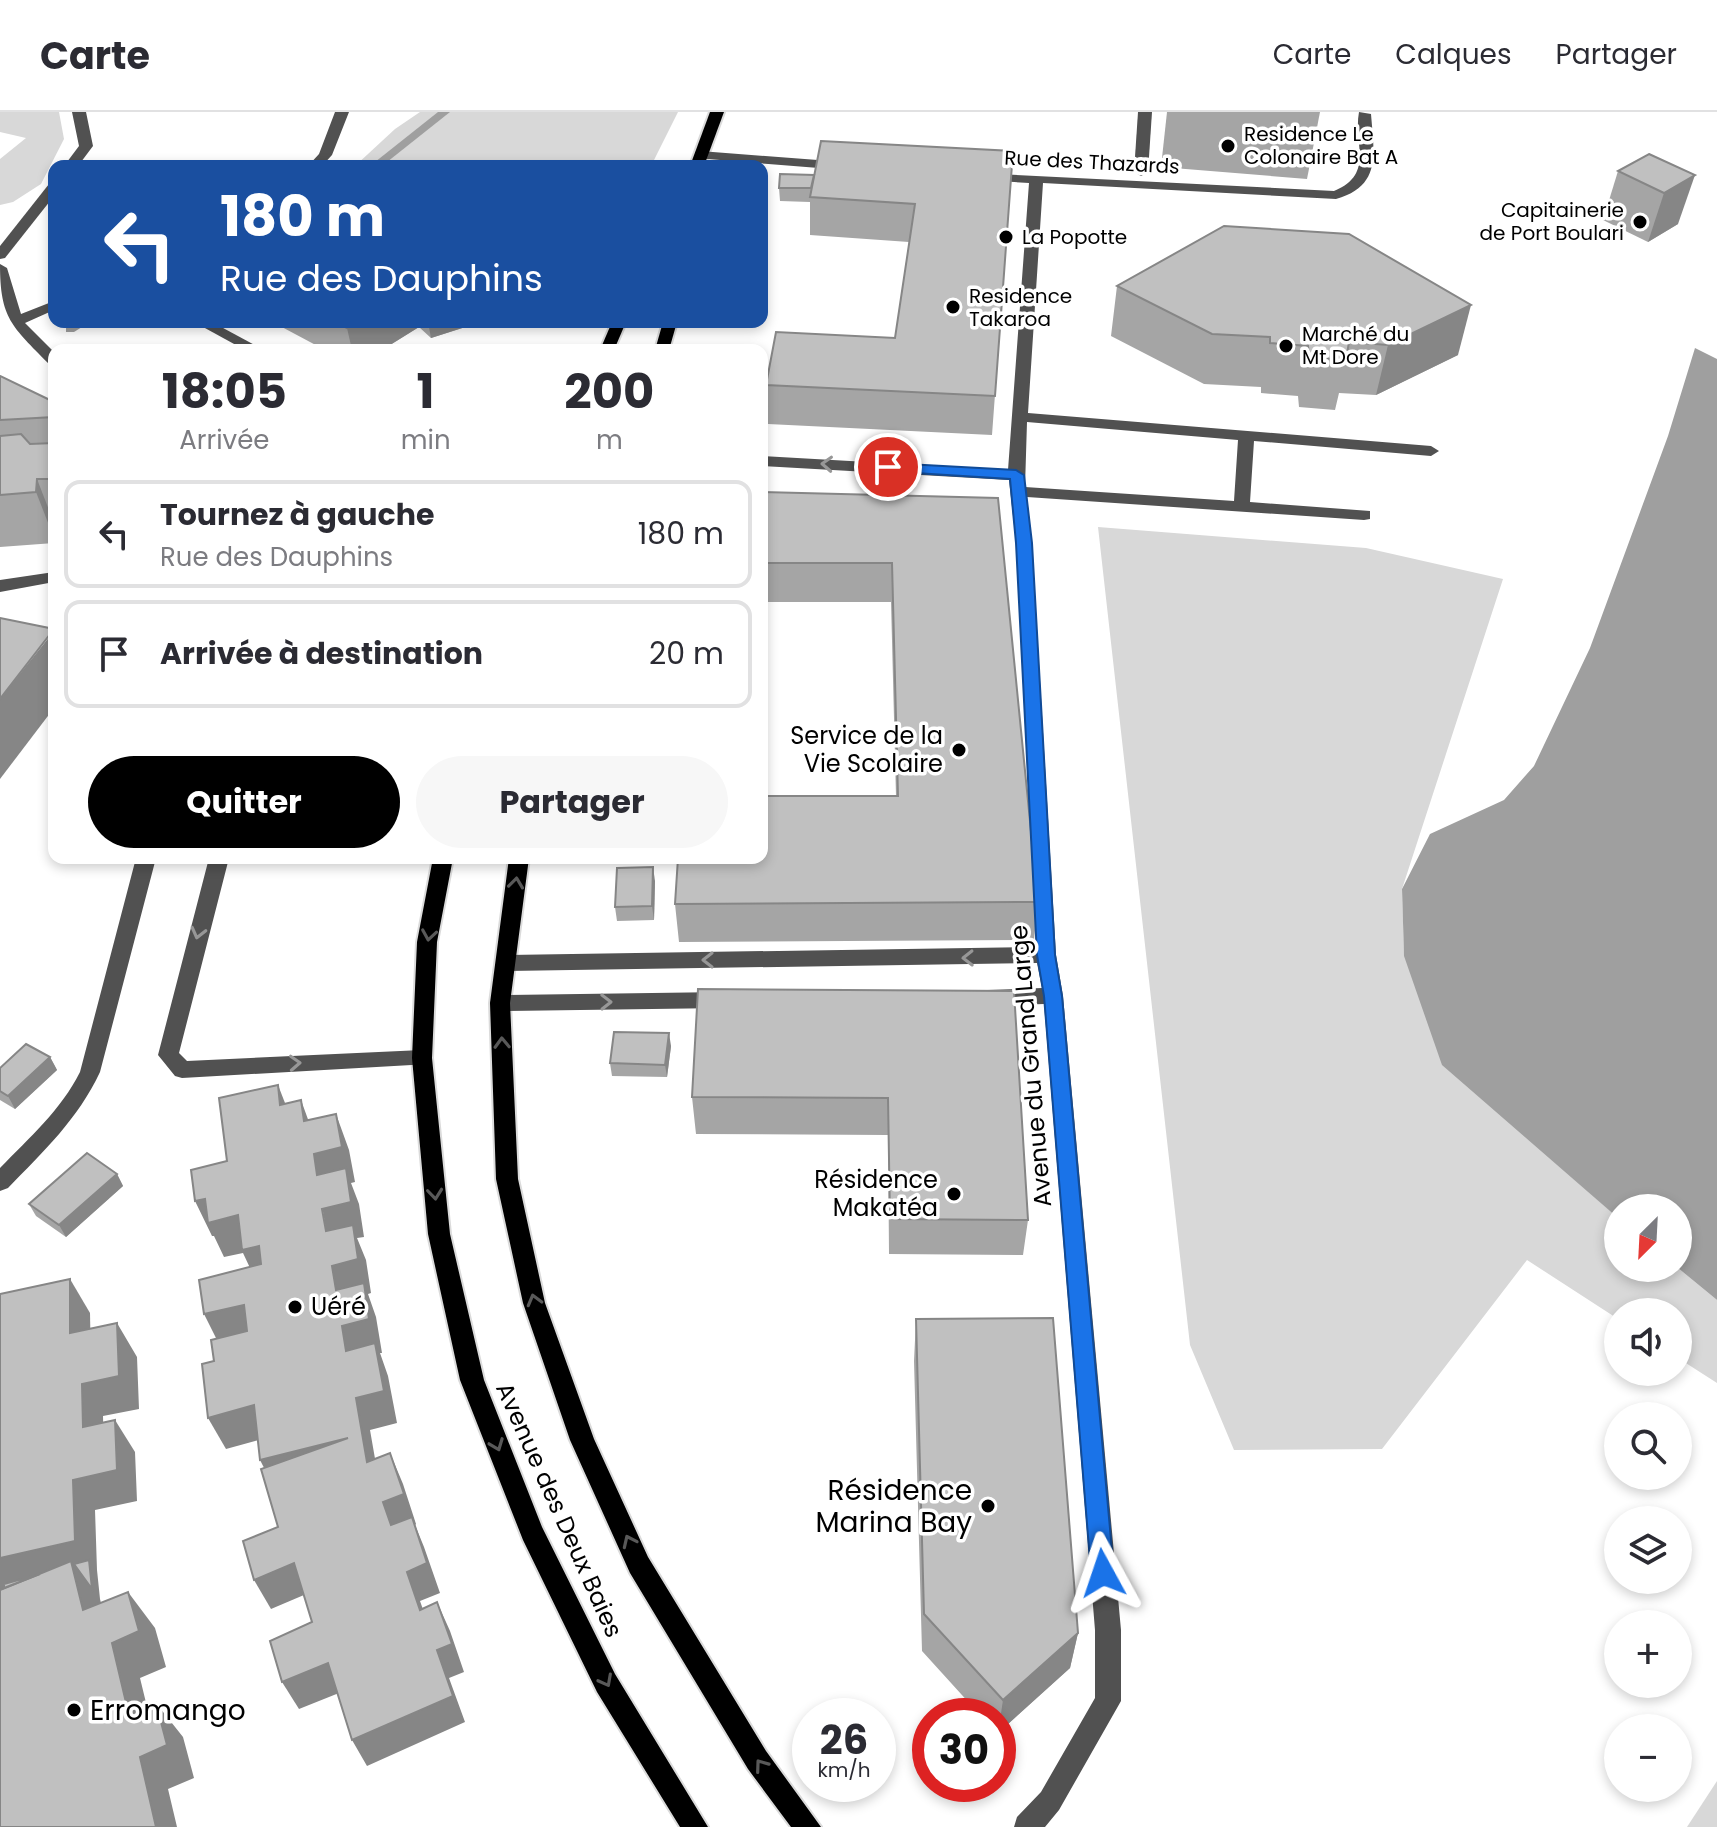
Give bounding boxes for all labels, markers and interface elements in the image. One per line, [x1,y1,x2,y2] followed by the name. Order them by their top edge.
[40,29,150,82] text: Carte
[1273,35,1351,74] text: Carte
[1395,35,1512,74] text: Calques
[1556,35,1677,74] text: Partager
[1244,120,1398,171] place label: Residence Le Colonaire Bat A
[1219,137,1237,155] marker: Residence Le Colonaire Bat A
[1004,143,1180,181] street label: Rue des Thazards
[220,177,385,256] text: 180 m
[88,192,192,296] icon: left
[1480,196,1624,247] place label: Capitainerie de Port Boulari
[1631,213,1649,231] marker: Capitainerie de Port Boulari
[1022,223,1127,251] place label: La Popotte
[997,228,1015,246] marker: La Popotte
[220,253,543,304] text: Rue des Dauphins
[969,282,1072,333] place label: Residence Takaroa
[944,298,962,316] marker: Residence Takaroa
[1302,320,1409,371] place label: Marché du Mt Dore
[1277,337,1295,355] marker: Marché du Mt Dore
[162,358,287,425] text: 18:05
[417,358,435,425] text: 1
[564,358,654,425] text: 200
[179,422,269,458] text: Arrivée
[401,422,451,458] text: min
[596,422,623,458] text: m
[854,433,922,501] pin
[866,445,910,489] icon: arrive
[820,456,833,473] one-way arrow
[160,493,434,536] text: Tournez à gauche
[92,512,136,556] icon: left
[638,512,724,555] text: 180 m
[160,539,393,575] text: Rue des Dauphins
[92,632,136,676] icon: arrive
[160,632,483,675] text: Arrivée à destination
[649,632,724,675] text: 20 m
[790,719,943,780] place label: Service de la Vie Scolaire
[950,741,968,759] marker: Service de la Vie Scolaire
[88,756,400,848] button: Quitter
[416,756,728,848] button: Partager
[507,876,524,890] one-way arrow
[1002,924,1059,1208] street label: Avenue du Grand Large
[190,925,207,939] one-way arrow
[421,928,438,942] one-way arrow
[961,949,974,966] one-way arrow
[701,951,714,969] one-way arrow
[600,993,613,1011] one-way arrow
[493,1036,510,1049] one-way arrow
[289,1055,302,1072] one-way arrow
[814,1163,938,1224] place label: Résidence Makatéa
[945,1185,963,1203] marker: Résidence Makatéa
[427,1188,444,1201] one-way arrow
[1604,1194,1692,1282] north arrow
[1604,1194,1692,1802] map controls
[311,1290,366,1323] place label: Uéré
[526,1293,543,1307] one-way arrow
[286,1298,304,1316] marker: Uéré
[1604,1298,1692,1386] button: sound
[488,1377,631,1643] street label: Avenue des Deux Baies
[1604,1402,1692,1490] button: search
[487,1437,504,1451] one-way arrow
[815,1471,972,1542] place label: Résidence Marina Bay
[979,1497,997,1515] marker: Résidence Marina Bay
[1604,1506,1692,1594] button: layers
[1061,1531,1145,1615] position arrow
[622,1535,638,1550] one-way arrow
[1604,1610,1692,1698] button: +
[596,1673,611,1688] one-way arrow
[90,1691,246,1730] place label: Erromango
[912,1698,1016,1802] speed limit sign: 30
[65,1701,83,1719] marker: Erromango
[820,1712,868,1768] text: 26
[1604,1714,1692,1802] button: −
[817,1756,871,1784] text: km/h
[757,1759,771,1773] one-way arrow

